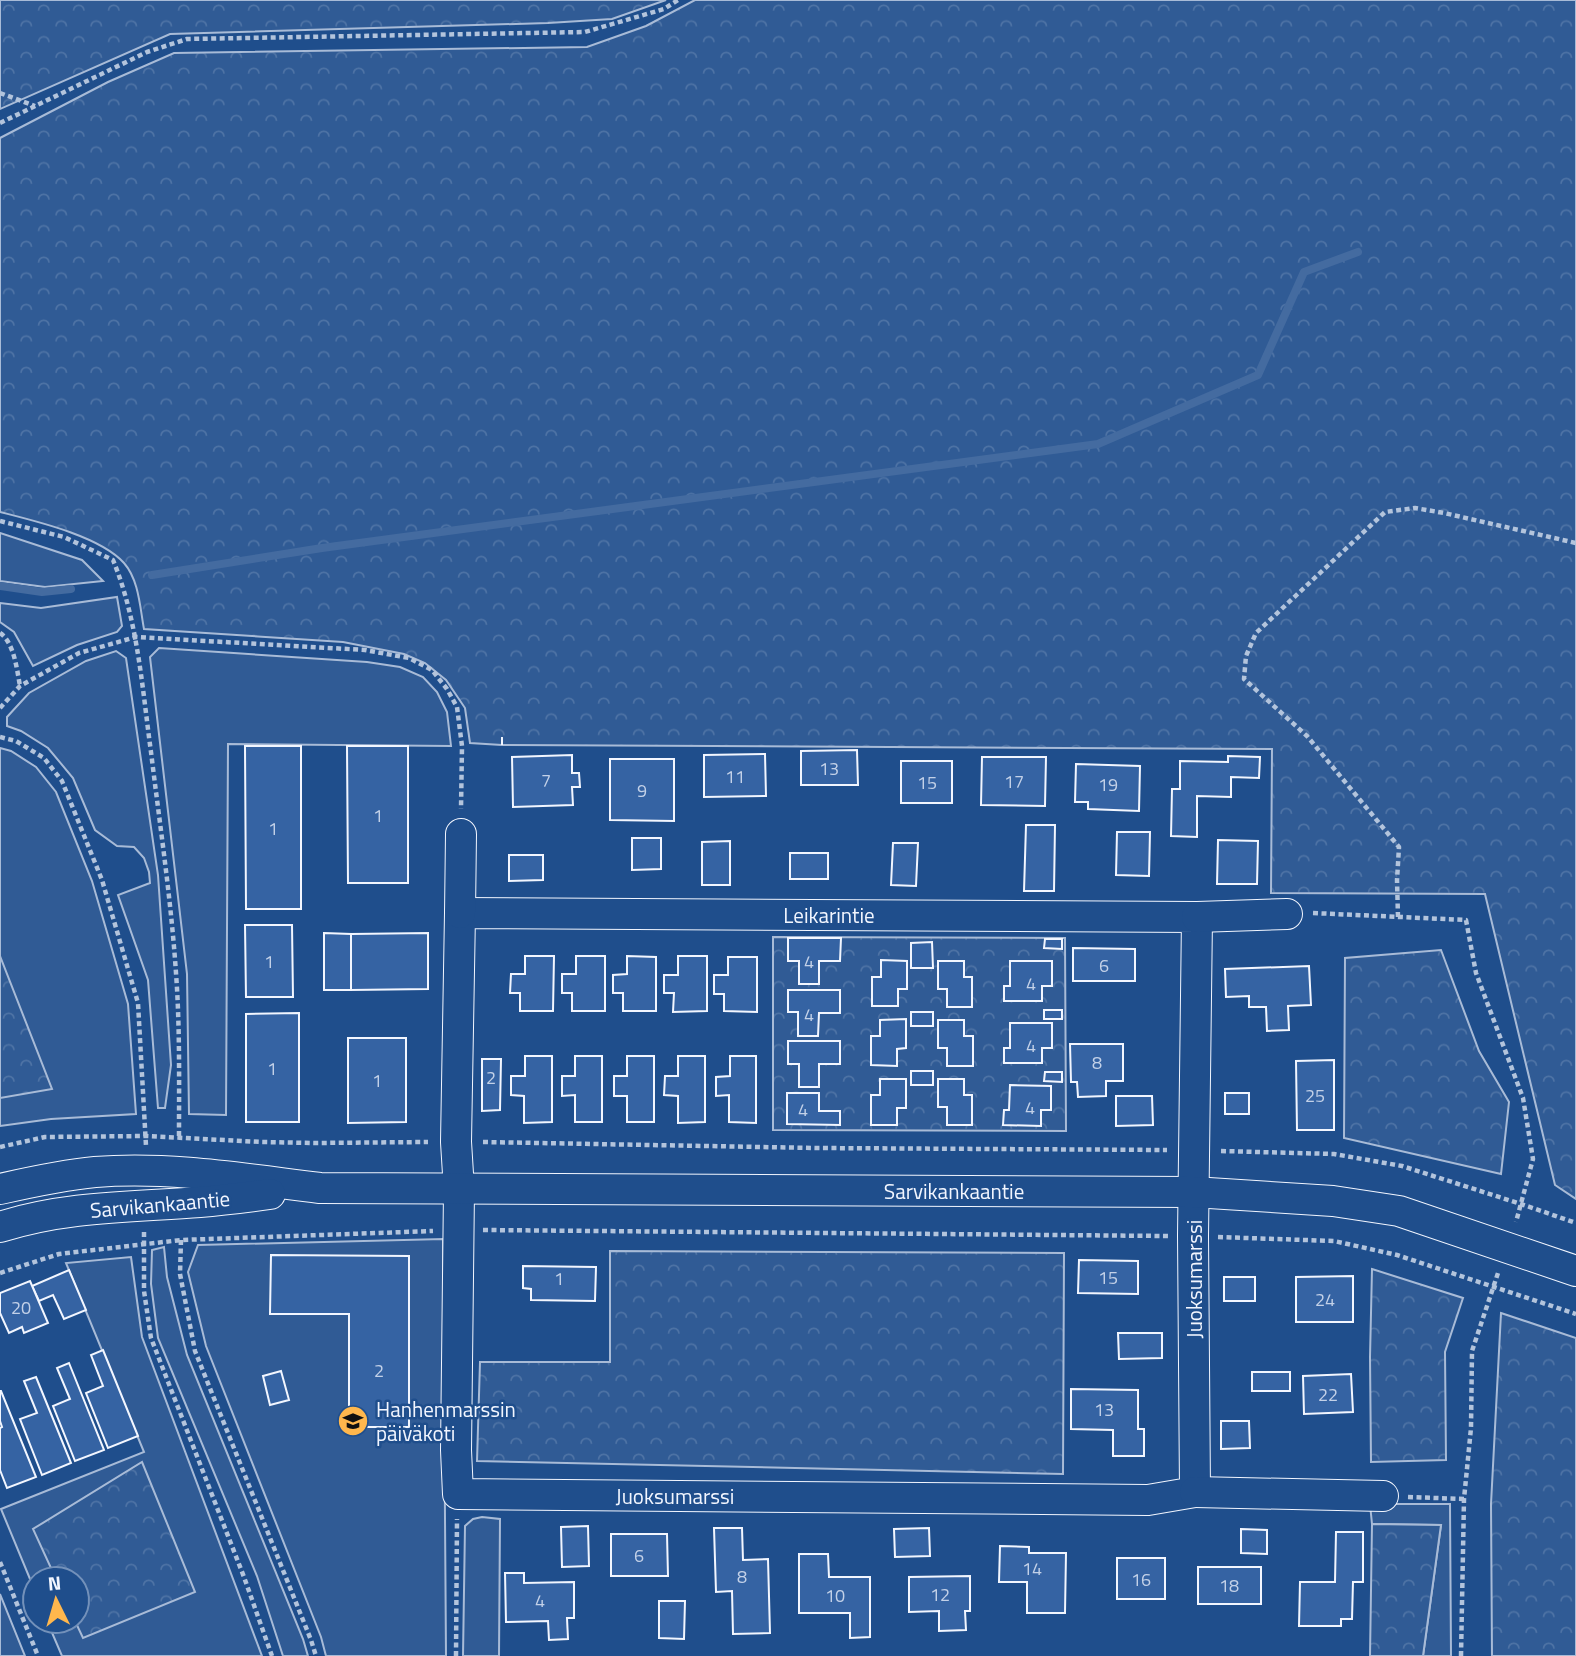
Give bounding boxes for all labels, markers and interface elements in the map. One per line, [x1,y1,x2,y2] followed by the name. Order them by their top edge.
[819,755,839,782] house number: 13
[725,763,745,790] house number: 11
[541,767,551,794] house number: 7
[1004,768,1024,795] house number: 17
[917,769,937,796] house number: 15
[1098,771,1118,798] house number: 19
[637,777,647,804] house number: 9
[373,802,383,829] house number: 1
[268,815,278,842] house number: 1
[783,899,875,931] street label: Leikarintie
[264,948,274,975] house number: 1
[804,948,814,975] house number: 4
[1099,952,1109,979] house number: 6
[1026,970,1036,997] house number: 4
[804,1001,814,1028] house number: 4
[1026,1032,1036,1059] house number: 4
[1092,1049,1102,1076] house number: 8
[267,1055,277,1082] house number: 1
[486,1064,496,1091] house number: 2
[372,1067,382,1094] house number: 1
[1305,1082,1325,1109] house number: 25
[1025,1094,1035,1121] house number: 4
[798,1096,808,1123] house number: 4
[884,1175,1024,1207] street label: Sarvikankaantie
[89,1182,231,1226] street label: Sarvikankaantie
[1178,1220,1210,1338] street label: Juoksumarssi
[1098,1264,1118,1291] house number: 15
[554,1265,564,1292] house number: 1
[1315,1286,1335,1313] house number: 24
[11,1294,31,1321] house number: 20
[374,1357,384,1384] house number: 2
[1318,1381,1338,1408] house number: 22
[376,1393,516,1449] place label: Hanhenmarssin päiväkoti
[1094,1396,1114,1423] house number: 13
[336,1404,370,1438] school or university icon: Hanhenmarssin päiväkoti
[616,1480,734,1512] street label: Juoksumarssi
[634,1542,644,1569] house number: 6
[1022,1555,1042,1582] house number: 14
[737,1563,747,1590] house number: 8
[21,1565,91,1635] north arrow
[1131,1566,1151,1593] house number: 16
[47,1568,62,1598] text: N
[1219,1572,1239,1599] house number: 18
[930,1581,950,1608] house number: 12
[825,1582,845,1609] house number: 10
[535,1587,545,1614] house number: 4

